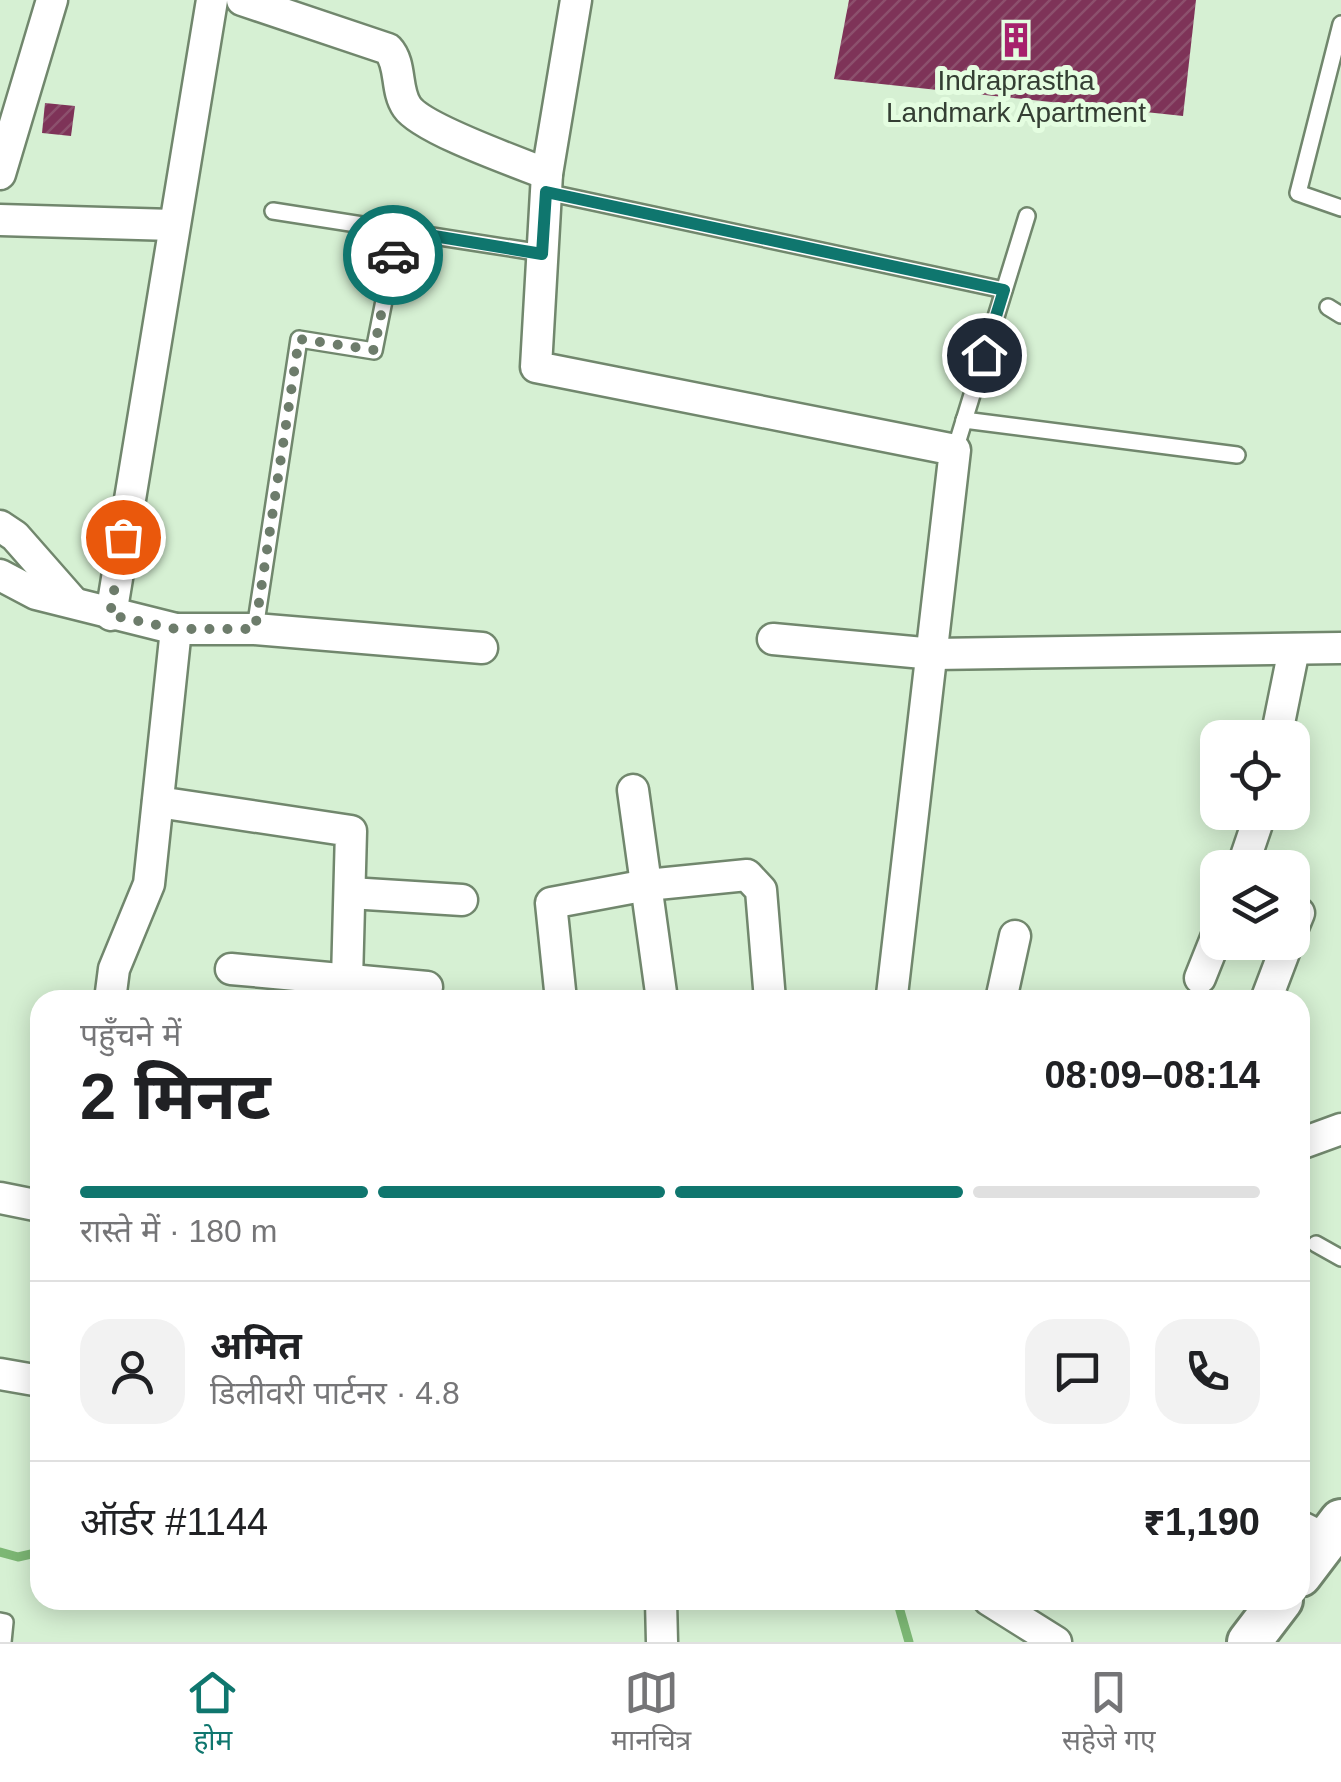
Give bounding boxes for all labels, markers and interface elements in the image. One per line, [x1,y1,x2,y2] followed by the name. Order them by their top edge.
[997,21,1035,59] building icon: Indraprastha Landmark Apartment
[886,65,1146,128] place label: Indraprastha Landmark Apartment
[343,205,443,305] courier
[366,228,421,283] icon: car
[942,313,1027,398] pin
[957,328,1012,383] icon: home
[81,495,166,580] pin
[96,510,151,565] icon: bag
[1200,720,1310,960] map controls
[1200,720,1310,830] button: locate
[1200,850,1310,960] button: layers
[80,1017,181,1053] text: पहुँचने में
[1044,1054,1260,1096] text: 08:09–08:14
[80,1060,271,1133] text: 2 मिनट
[80,1213,277,1249] text: रास्ते में · 180 m
[80,1319,185,1424] button: person
[1025,1319,1130,1424] button: chat
[1155,1319,1260,1424] button: phone
[210,1325,302,1367] text: अमित
[210,1375,460,1411] text: डिलीवरी पार्टनर · 4.8
[80,1501,268,1543] text: ऑर्डर #1144
[1143,1501,1260,1543] text: ₹1,190
[185,1665,240,1761] tab: होम
[611,1665,691,1761] tab: मानचित्र
[1062,1665,1156,1761] tab: सहेजे गए

